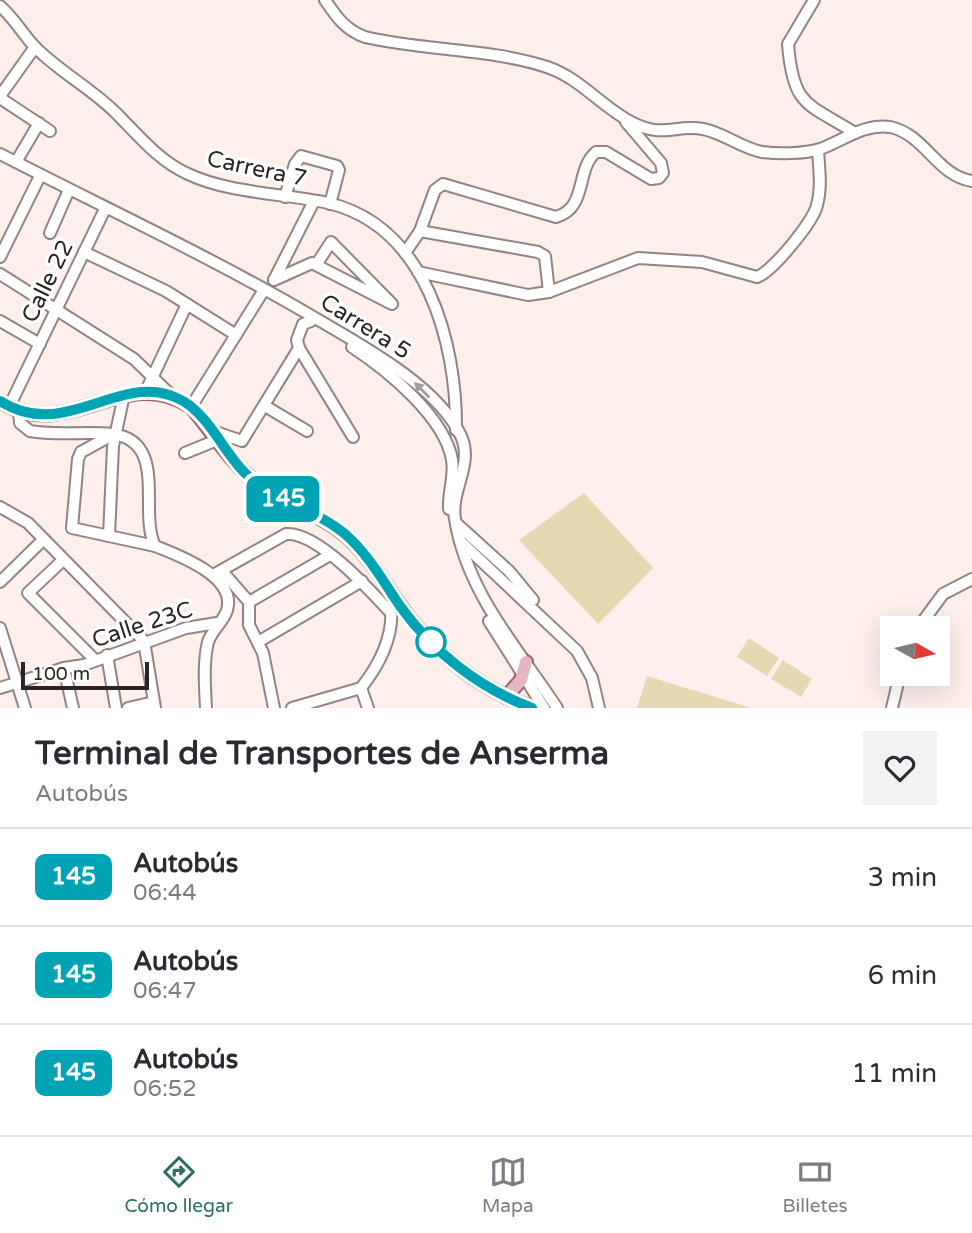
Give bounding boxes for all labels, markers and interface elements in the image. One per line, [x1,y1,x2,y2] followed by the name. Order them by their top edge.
[204,145,309,193] street label: Carrera 7
[16,236,80,327] street label: Calle 22
[315,288,416,366] street label: Carrera 5
[414,382,430,399] one-way arrow
[243,476,323,522] line badge: 145
[260,484,306,513] text: 145
[88,596,196,654] street label: Calle 23C
[880,616,950,686] north arrow
[880,616,950,686] map controls
[416,627,446,657] unlabelled marker
[21,659,149,691] scale bar
[32,663,90,685] text: 100 m
[863,731,937,805] button: heart
[35,734,609,773] text: Terminal de Transportes de Anserma
[35,780,128,808] text: Autobús
[133,848,238,879] text: Autobús
[51,862,96,891] text: 145
[868,862,937,893] text: 3 min
[133,879,197,907] text: 06:44
[133,946,238,977] text: Autobús
[51,960,96,989] text: 145
[868,960,937,991] text: 6 min
[133,977,197,1005] text: 06:47
[133,1044,238,1075] text: Autobús
[51,1058,96,1087] text: 145
[851,1058,937,1089] text: 11 min
[133,1075,197,1103] text: 06:52
[124,1153,233,1217] tab: Cómo llegar
[482,1153,534,1217] tab: Mapa
[783,1153,848,1217] tab: Billetes

